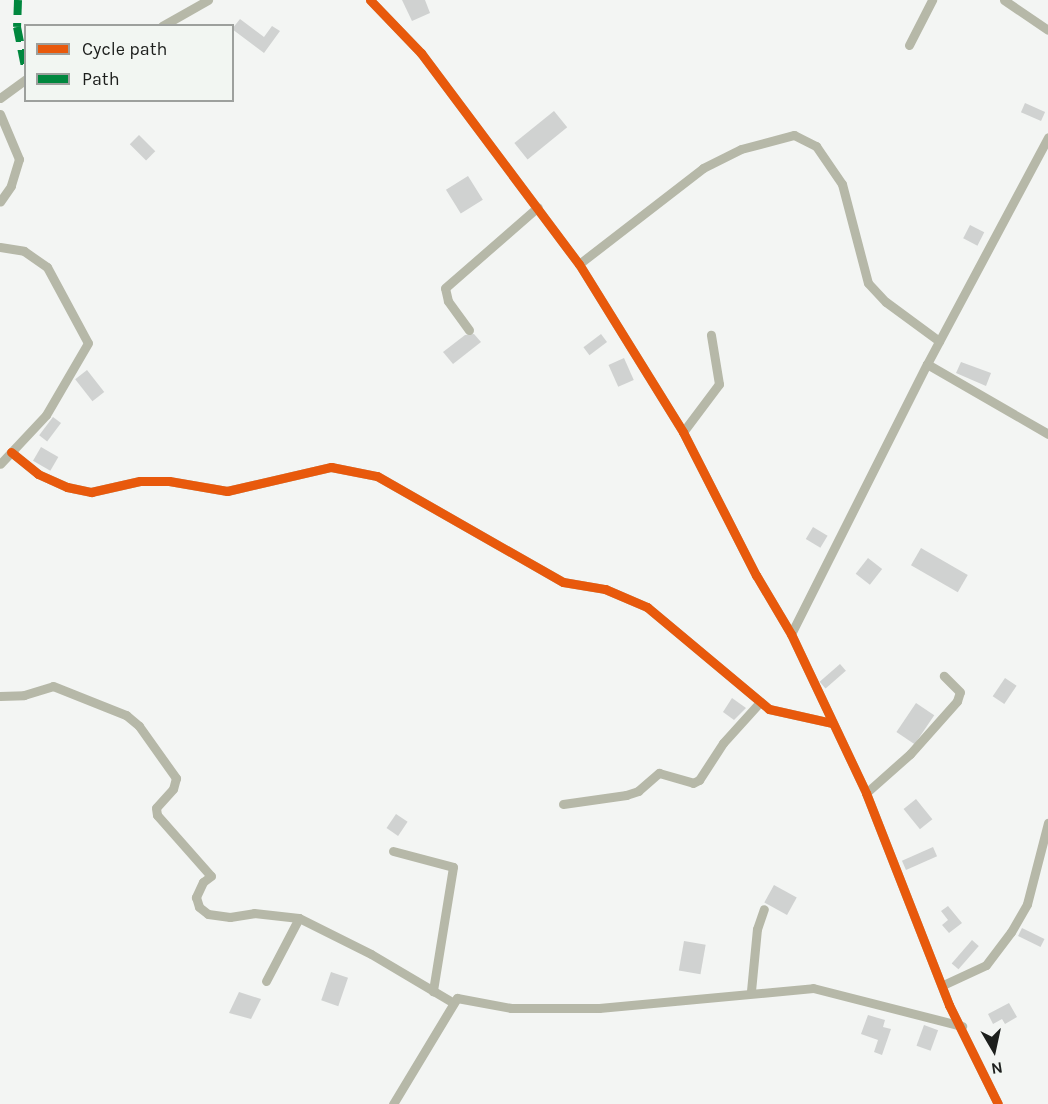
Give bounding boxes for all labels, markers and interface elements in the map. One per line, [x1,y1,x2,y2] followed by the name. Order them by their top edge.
[24,24,234,102] legend
[82,38,167,60] text: Cycle path
[82,68,120,90] text: Path
[964,1020,1024,1080] north arrow
[990,1058,1004,1079] text: N

